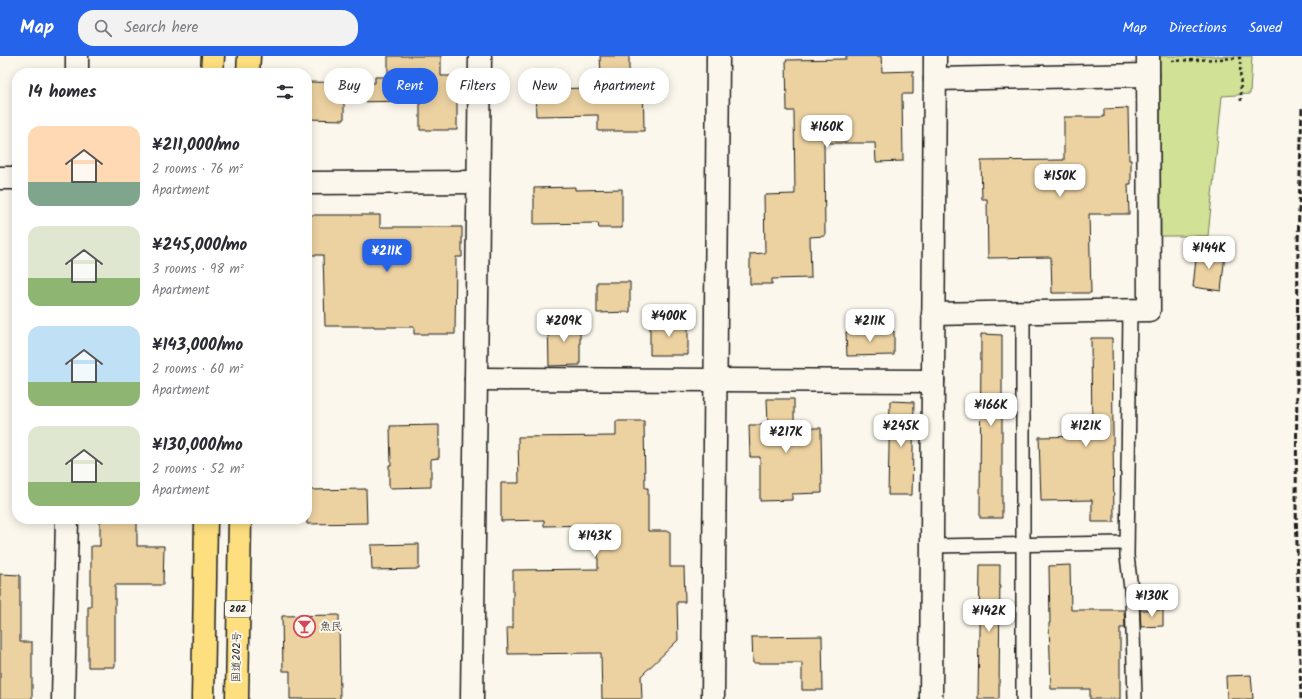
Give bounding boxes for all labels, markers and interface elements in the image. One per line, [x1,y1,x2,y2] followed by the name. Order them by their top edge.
[78,10,358,46] search box
[20,13,54,43] text: Map
[124,16,198,40] text: Search here
[92,17,114,39] icon: search
[1122,17,1147,39] text: Map
[1169,17,1227,39] text: Directions
[1249,17,1282,39] text: Saved
[324,68,374,104] chip: Buy
[382,68,438,104] chip: Rent
[446,68,510,104] chip: Filters
[518,68,571,104] chip: New
[579,68,669,104] chip: Apartment
[28,79,96,106] text: 14 homes
[274,81,296,103] icon: filters
[799,115,855,149] pin: ¥160K
[810,117,844,138] text: ¥160K
[152,132,240,159] text: ¥211,000/mo
[60,142,108,190] icon: home
[152,159,243,180] text: 2 rooms · 76 m²
[1032,164,1088,198] pin: ¥150K
[1044,166,1077,187] text: ¥150K
[152,180,210,201] text: Apartment
[152,232,247,259] text: ¥245,000/mo
[1181,236,1237,270] pin: ¥144K
[1192,238,1226,259] text: ¥144K
[359,239,415,273] pin: ¥211K
[371,241,403,262] text: ¥211K
[60,242,108,290] icon: home
[152,259,244,280] text: 3 rooms · 98 m²
[152,280,210,301] text: Apartment
[641,304,697,338] pin: ¥400K
[651,306,687,327] text: ¥400K
[536,309,592,343] pin: ¥209K
[842,309,898,343] pin: ¥211K
[546,311,582,332] text: ¥209K
[854,311,886,332] text: ¥211K
[152,332,243,359] text: ¥143,000/mo
[60,342,108,390] icon: home
[152,359,244,380] text: 2 rooms · 60 m²
[152,380,210,401] text: Apartment
[963,393,1019,427] pin: ¥166K
[974,395,1008,416] text: ¥166K
[873,414,929,448] pin: ¥245K
[1058,414,1114,448] pin: ¥121K
[882,416,920,437] text: ¥245K
[1070,416,1102,437] text: ¥121K
[758,420,814,454] pin: ¥217K
[769,422,803,443] text: ¥217K
[152,432,243,459] text: ¥130,000/mo
[60,442,108,490] icon: home
[152,459,244,480] text: 2 rooms · 52 m²
[152,480,210,501] text: Apartment
[567,524,623,558] pin: ¥143K
[578,526,612,547] text: ¥143K
[1124,584,1180,618] pin: ¥130K
[1135,586,1169,607] text: ¥130K
[961,599,1017,633] pin: ¥142K
[225,601,251,617] road number: 202
[972,601,1006,622] text: ¥142K
[291,614,317,640] bar icon: 魚民
[320,618,342,636] place label: 魚民
[228,631,246,683] street label: 国道202号

